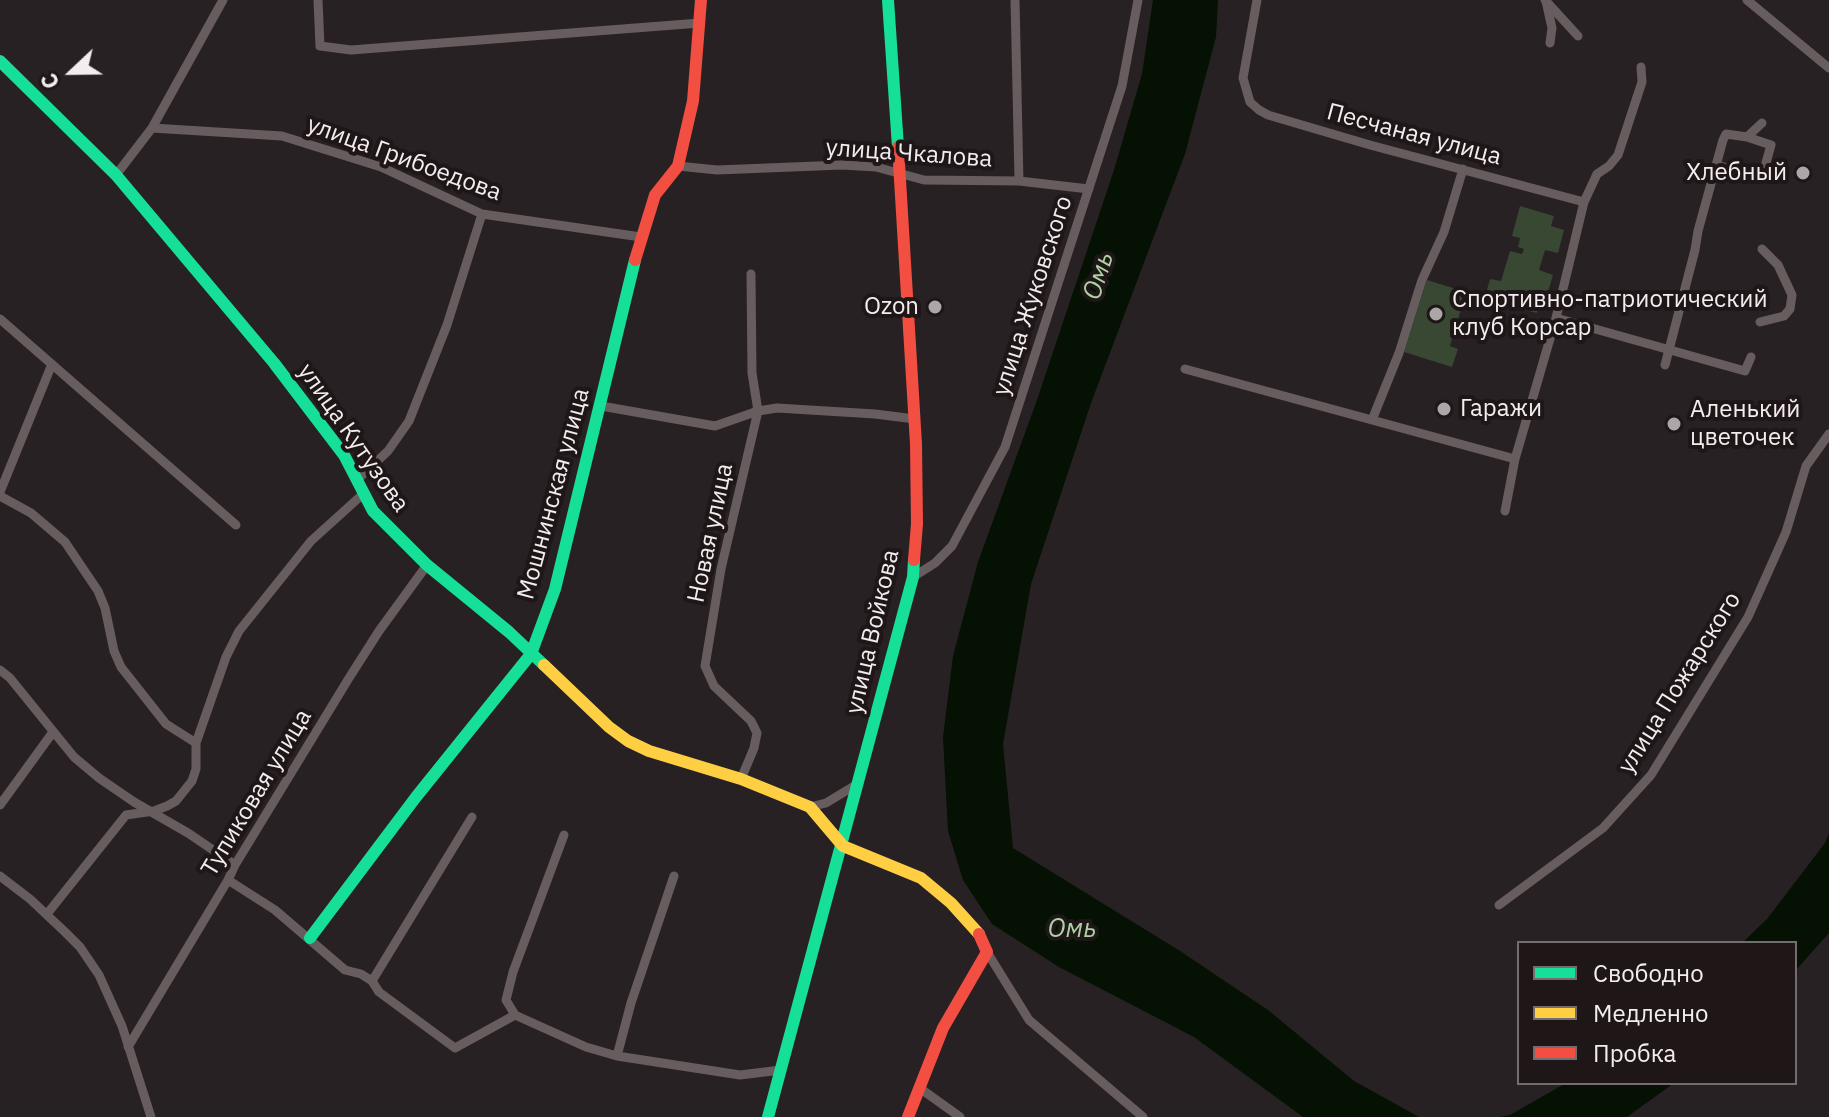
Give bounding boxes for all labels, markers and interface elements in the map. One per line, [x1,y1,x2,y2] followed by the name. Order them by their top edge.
[32,32,112,112] north arrow
[33,69,65,93] text: С
[1324,98,1504,172] street label: Песчаная улица
[303,110,505,208] street label: улица Грибоедова
[825,134,993,174] street label: улица Чкалова
[1686,159,1787,187] place label: Хлебный
[1794,164,1812,182] marker: Хлебный
[987,192,1079,400] street label: улица Жуковского
[1077,248,1121,304] water label: Омь
[1452,286,1768,342] place label: Спортивно-патриотический клуб Корсар
[864,293,919,321] place label: Ozon
[926,298,944,316] marker: Ozon
[1427,305,1445,323] marker: Спортивно-патриотический клуб Корсар
[291,358,415,518] street label: улица Кутузова
[512,385,596,603] street label: Мошнинская улица
[1460,395,1542,423] place label: Гаражи
[1690,396,1800,452] place label: Аленький цветочек
[1435,400,1453,418] marker: Гаражи
[1665,415,1683,433] marker: Аленький цветочек
[682,461,740,605] street label: Новая улица
[840,547,906,717] street label: улица Войкова
[1613,587,1747,779] street label: улица Пожарского
[196,704,318,882] street label: Тупиковая улица
[1048,913,1096,945] water label: Омь
[1517,941,1797,1085] legend
[1593,957,1704,989] text: Свободно
[1593,997,1709,1029] text: Медленно
[1593,1037,1676,1069] text: Пробка

